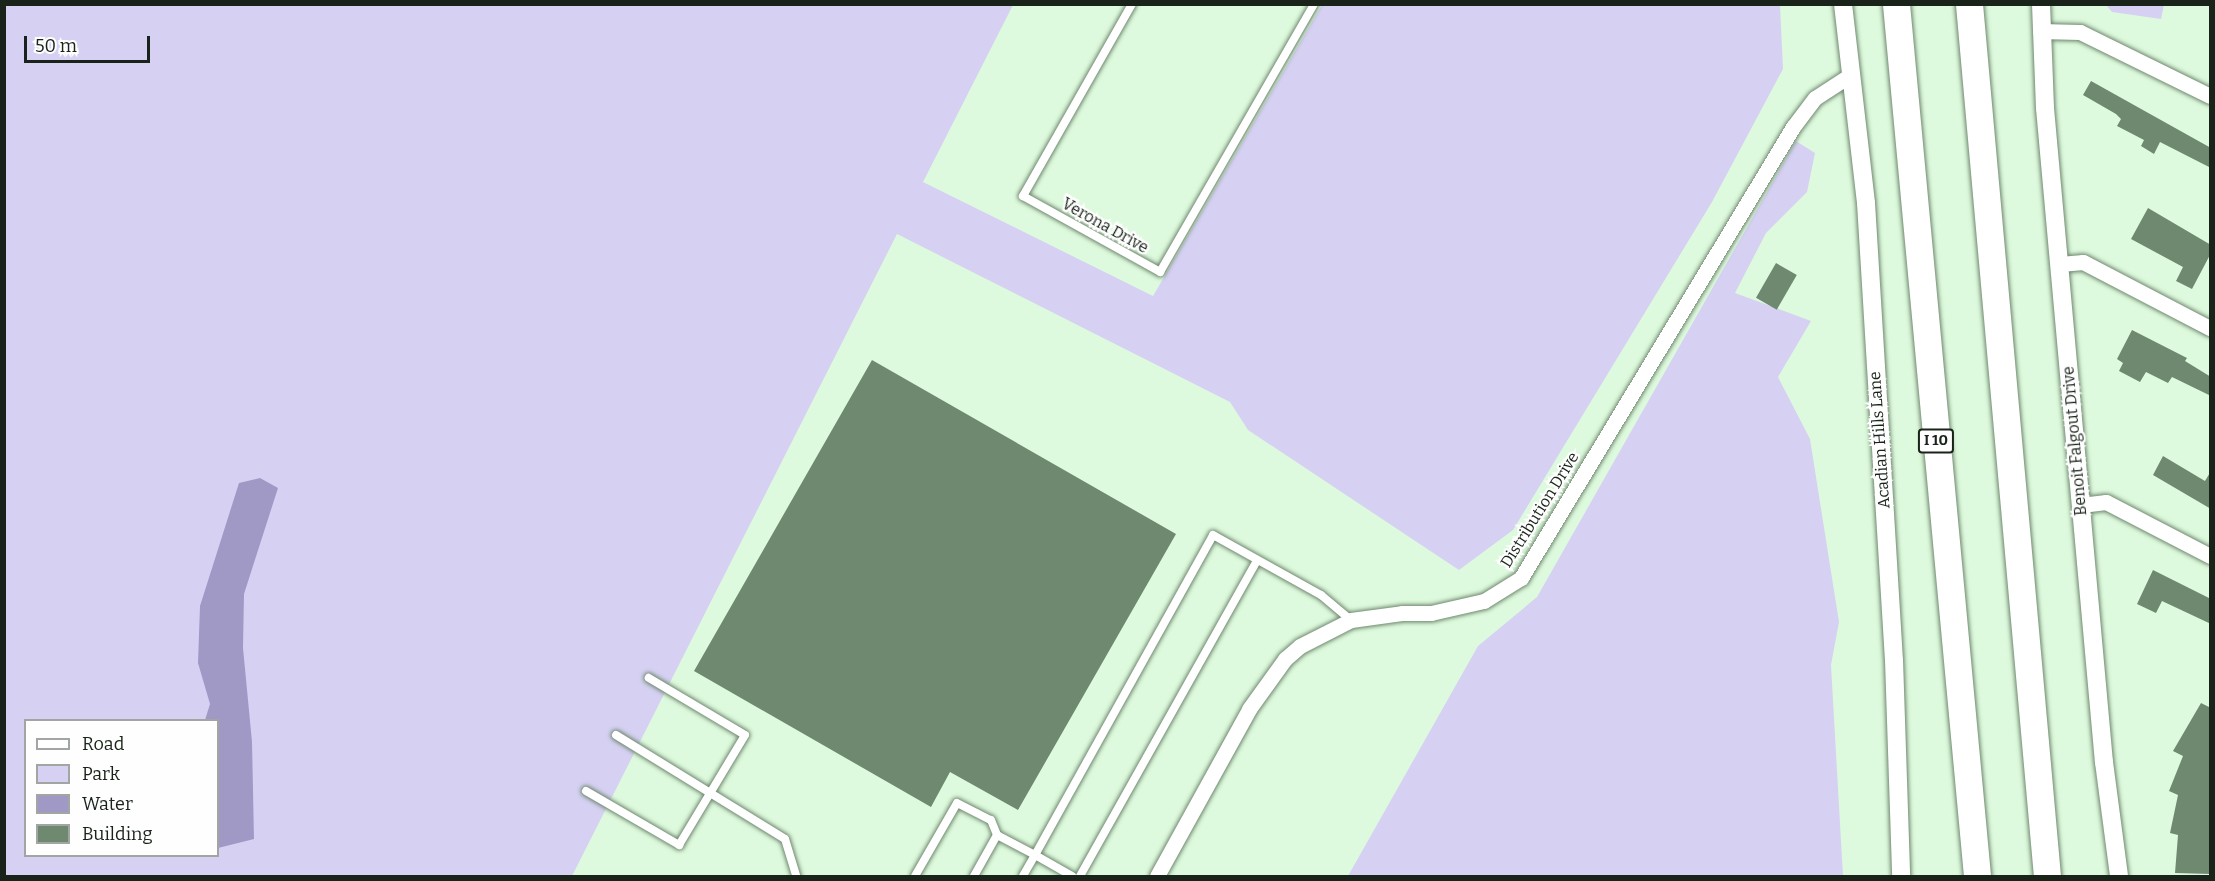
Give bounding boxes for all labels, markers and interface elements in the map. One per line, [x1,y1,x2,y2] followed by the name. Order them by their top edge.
[27,24,153,62] scale bar
[35,35,77,57] text: 50 m
[1058,194,1152,258] street label: Verona Drive
[2059,365,2091,517] street label: Benoit Falgout Drive
[1866,371,1894,509] street label: Acadian Hills Lane
[1916,429,1956,453] road number: I 10
[1497,449,1583,571] street label: Distribution Drive
[24,719,219,857] legend
[82,733,124,755] text: Road
[82,763,120,785] text: Park
[82,793,133,815] text: Water
[82,823,153,845] text: Building

